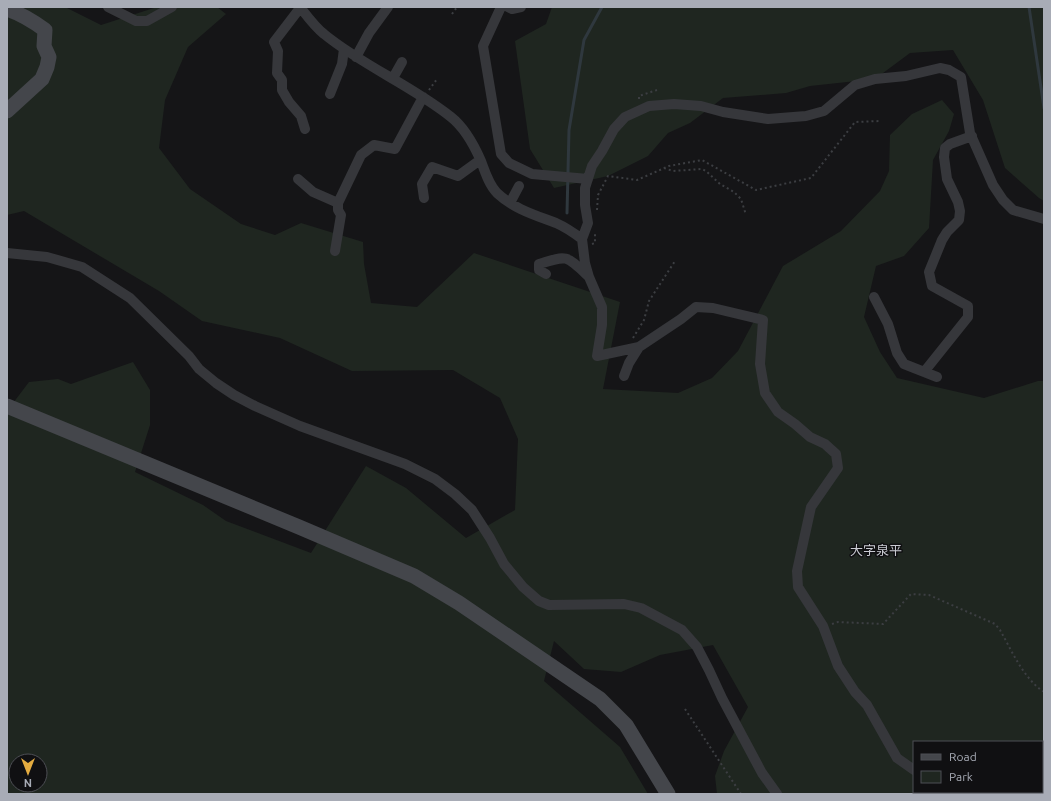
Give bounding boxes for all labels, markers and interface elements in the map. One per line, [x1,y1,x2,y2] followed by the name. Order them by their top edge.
[850,543,902,557] district label: 大字泉平
[913,741,1043,793] legend
[949,750,977,763] text: Road
[8,753,48,793] north arrow
[949,770,973,783] text: Park
[24,777,32,789] text: N

